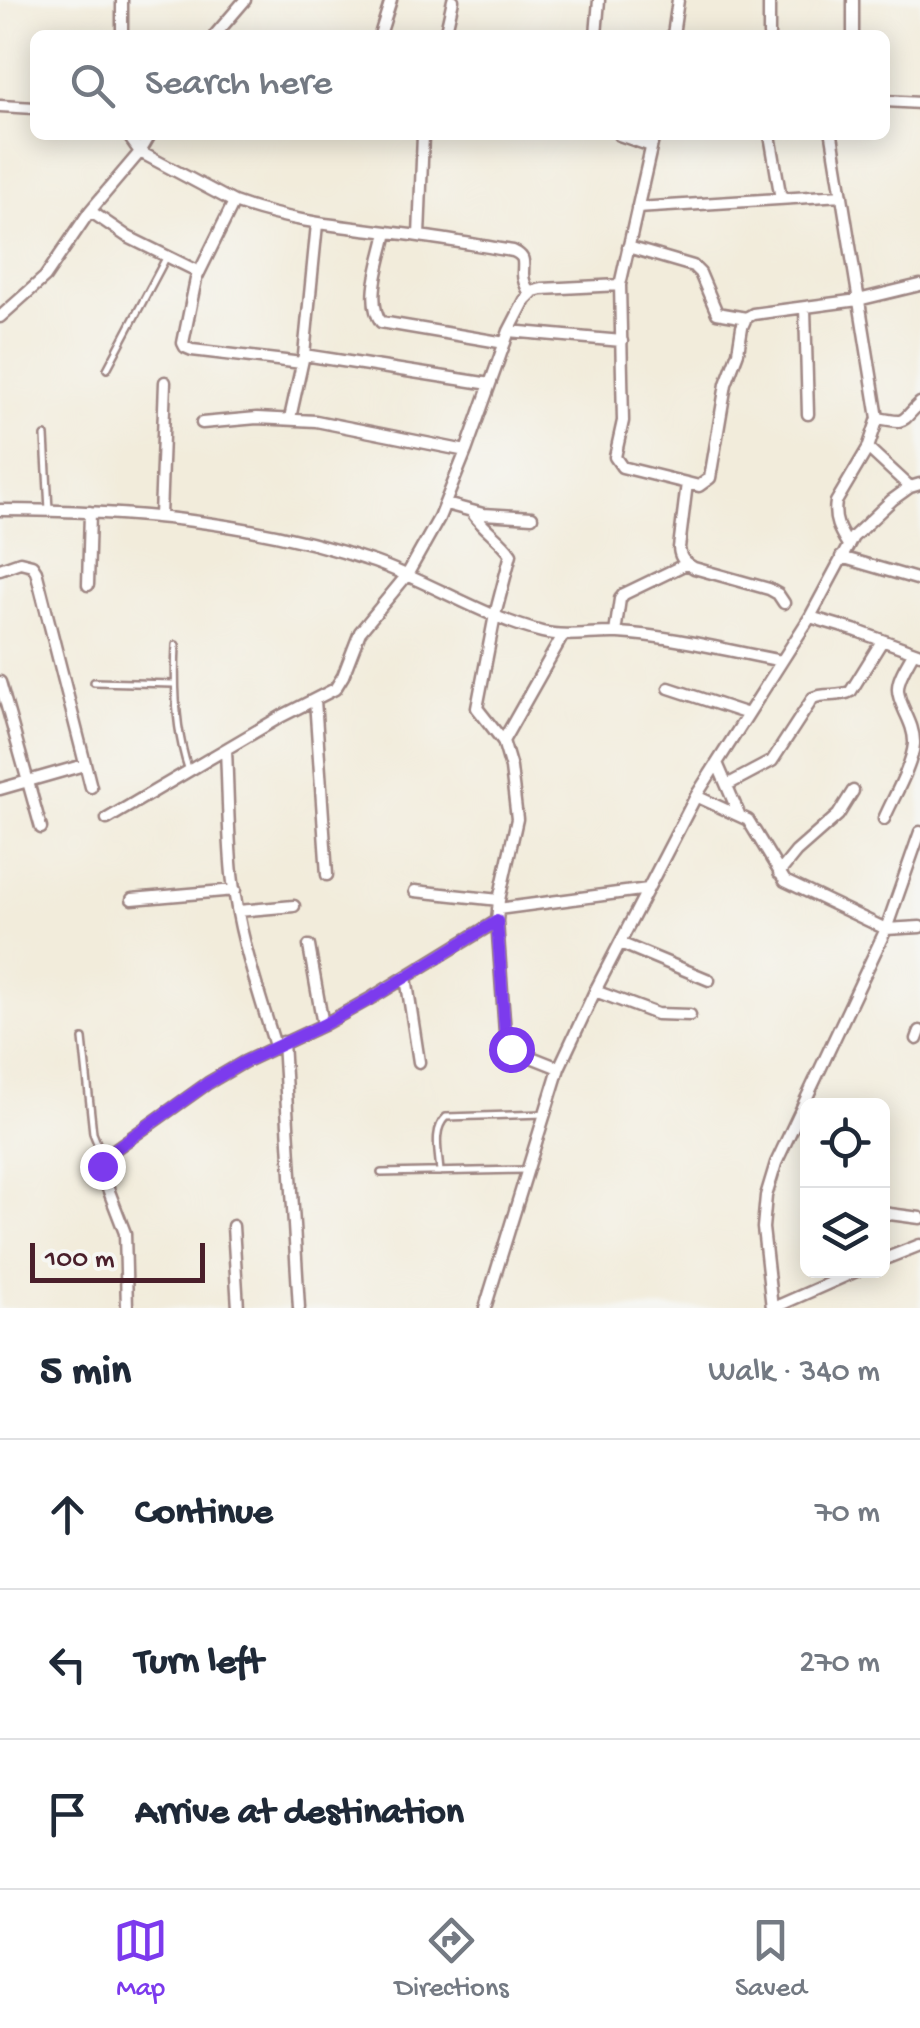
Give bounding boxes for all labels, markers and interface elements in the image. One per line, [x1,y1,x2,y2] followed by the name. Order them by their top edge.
[30,30,890,140] search box
[65,58,120,113] icon: search
[145,63,332,107] text: Search here
[489,1027,535,1073] route start
[800,1098,890,1278] map controls
[800,1098,890,1188] button: locate
[80,1144,126,1190] route end
[800,1188,890,1278] button: layers
[30,1238,205,1282] scale bar
[45,1244,115,1277] text: 100 m
[40,1349,131,1398] text: 5 min
[708,1354,880,1392] text: Walk · 340 m
[40,1487,95,1542] icon: ahead
[135,1492,273,1536] text: Continue
[815,1495,880,1533] text: 70 m
[40,1637,95,1692] icon: left
[135,1642,263,1686] text: Turn left
[799,1645,880,1683] text: 270 m
[40,1787,95,1842] icon: arrive
[135,1792,464,1836] text: Arrive at destination
[113,1913,168,2006] tab: Map
[395,1913,509,2006] tab: Directions
[735,1913,807,2006] tab: Saved

